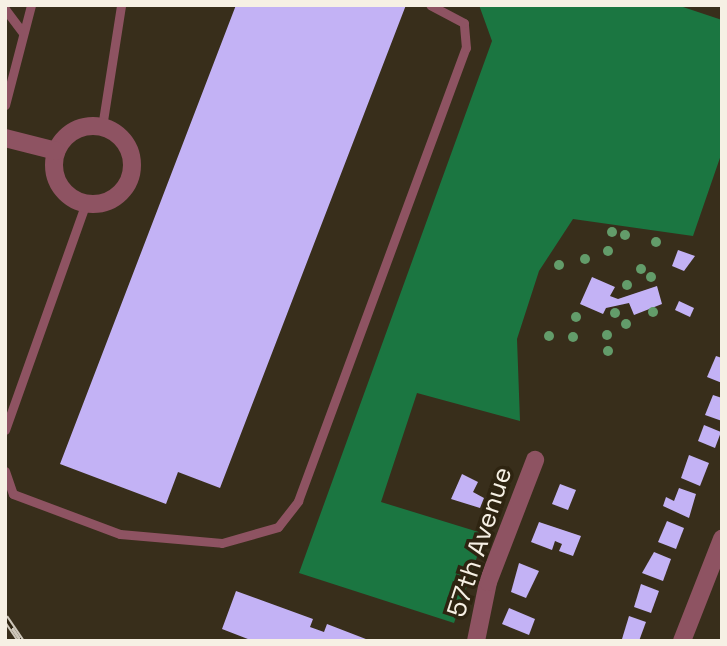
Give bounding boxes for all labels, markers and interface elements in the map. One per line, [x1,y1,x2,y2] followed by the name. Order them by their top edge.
[441,463,519,621] street label: 57th Avenue

